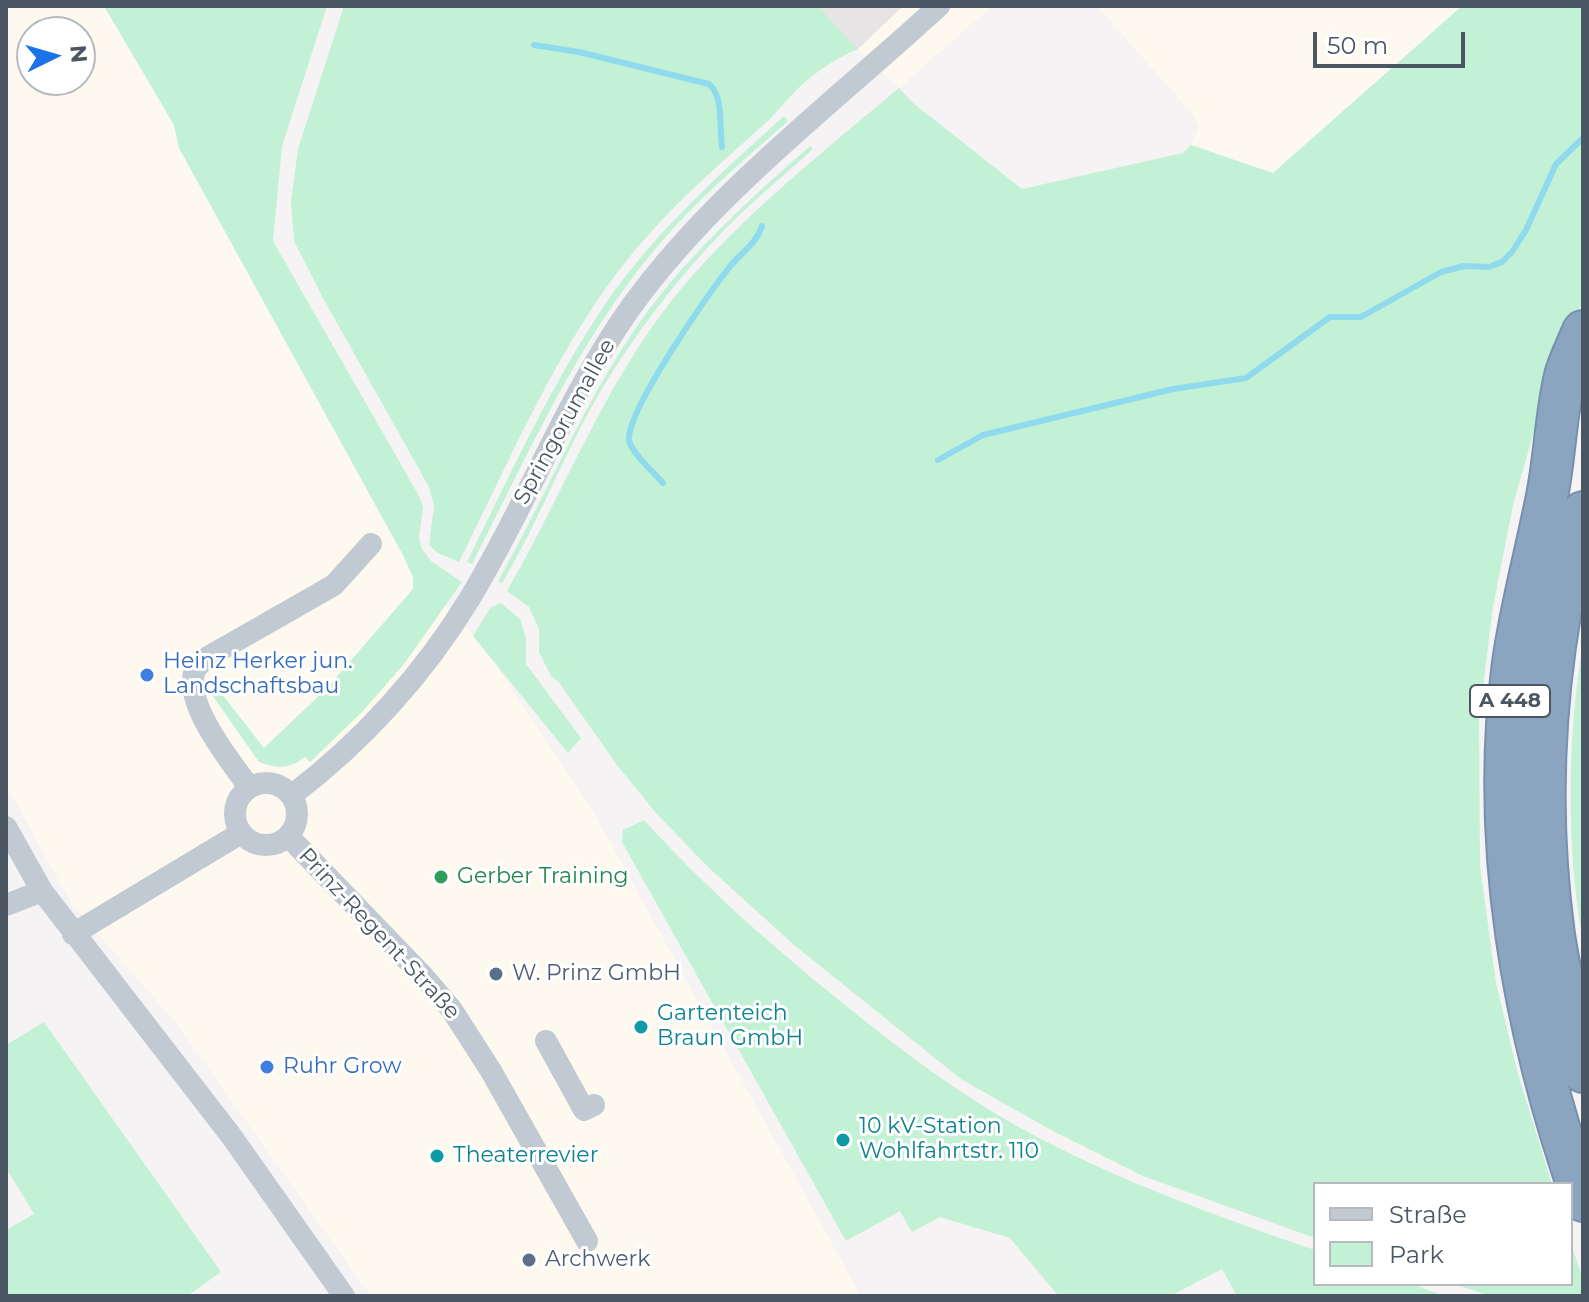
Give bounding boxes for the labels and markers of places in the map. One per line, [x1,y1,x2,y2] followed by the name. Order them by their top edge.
[163,649,353,700] place label: Heinz Herker jun. Landschaftsbau
[138,666,156,684] marker: Heinz Herker jun. Landschaftsbau
[457,864,629,890] place label: Gerber Training
[432,868,450,886] marker: Gerber Training
[512,961,681,987] place label: W. Prinz GmbH
[487,965,505,983] marker: W. Prinz GmbH
[657,1001,803,1052] place label: Gartenteich Braun GmbH
[632,1018,650,1036] marker: Gartenteich Braun GmbH
[283,1054,401,1080] place label: Ruhr Grow
[258,1058,276,1076] marker: Ruhr Grow
[859,1114,1039,1166] place label: 10 kV-Station Wohlfahrtstr. 110
[834,1131,852,1149] marker: 10 kV-Station Wohlfahrtstr. 110
[453,1143,598,1169] place label: Theaterrevier
[428,1147,446,1165] marker: Theaterrevier
[545,1247,650,1273] place label: Archwerk
[520,1251,538,1269] marker: Archwerk

